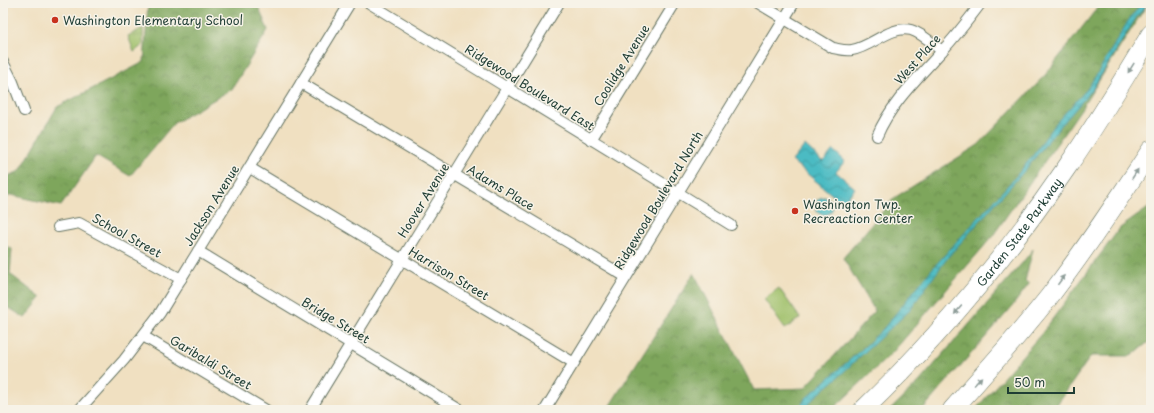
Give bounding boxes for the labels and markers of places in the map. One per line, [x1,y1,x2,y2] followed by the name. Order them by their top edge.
[63,11,243,29] place label: Washington Elementary School
[50,15,60,25] marker: Washington Elementary School
[803,195,913,227] place label: Washington Twp. Recreaction Center
[790,206,800,216] marker: Washington Twp. Recreaction Center

